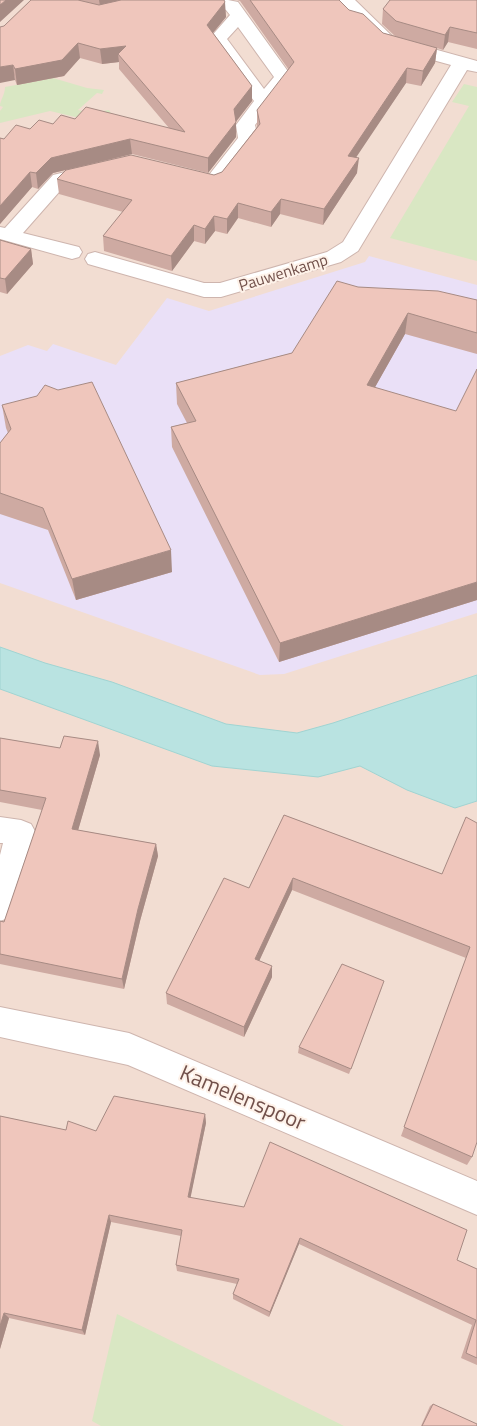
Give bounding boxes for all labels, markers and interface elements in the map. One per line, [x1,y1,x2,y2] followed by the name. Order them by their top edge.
[235,247,331,297] street label: Pauwenkamp
[175,1055,312,1139] street label: Kamelenspoor

